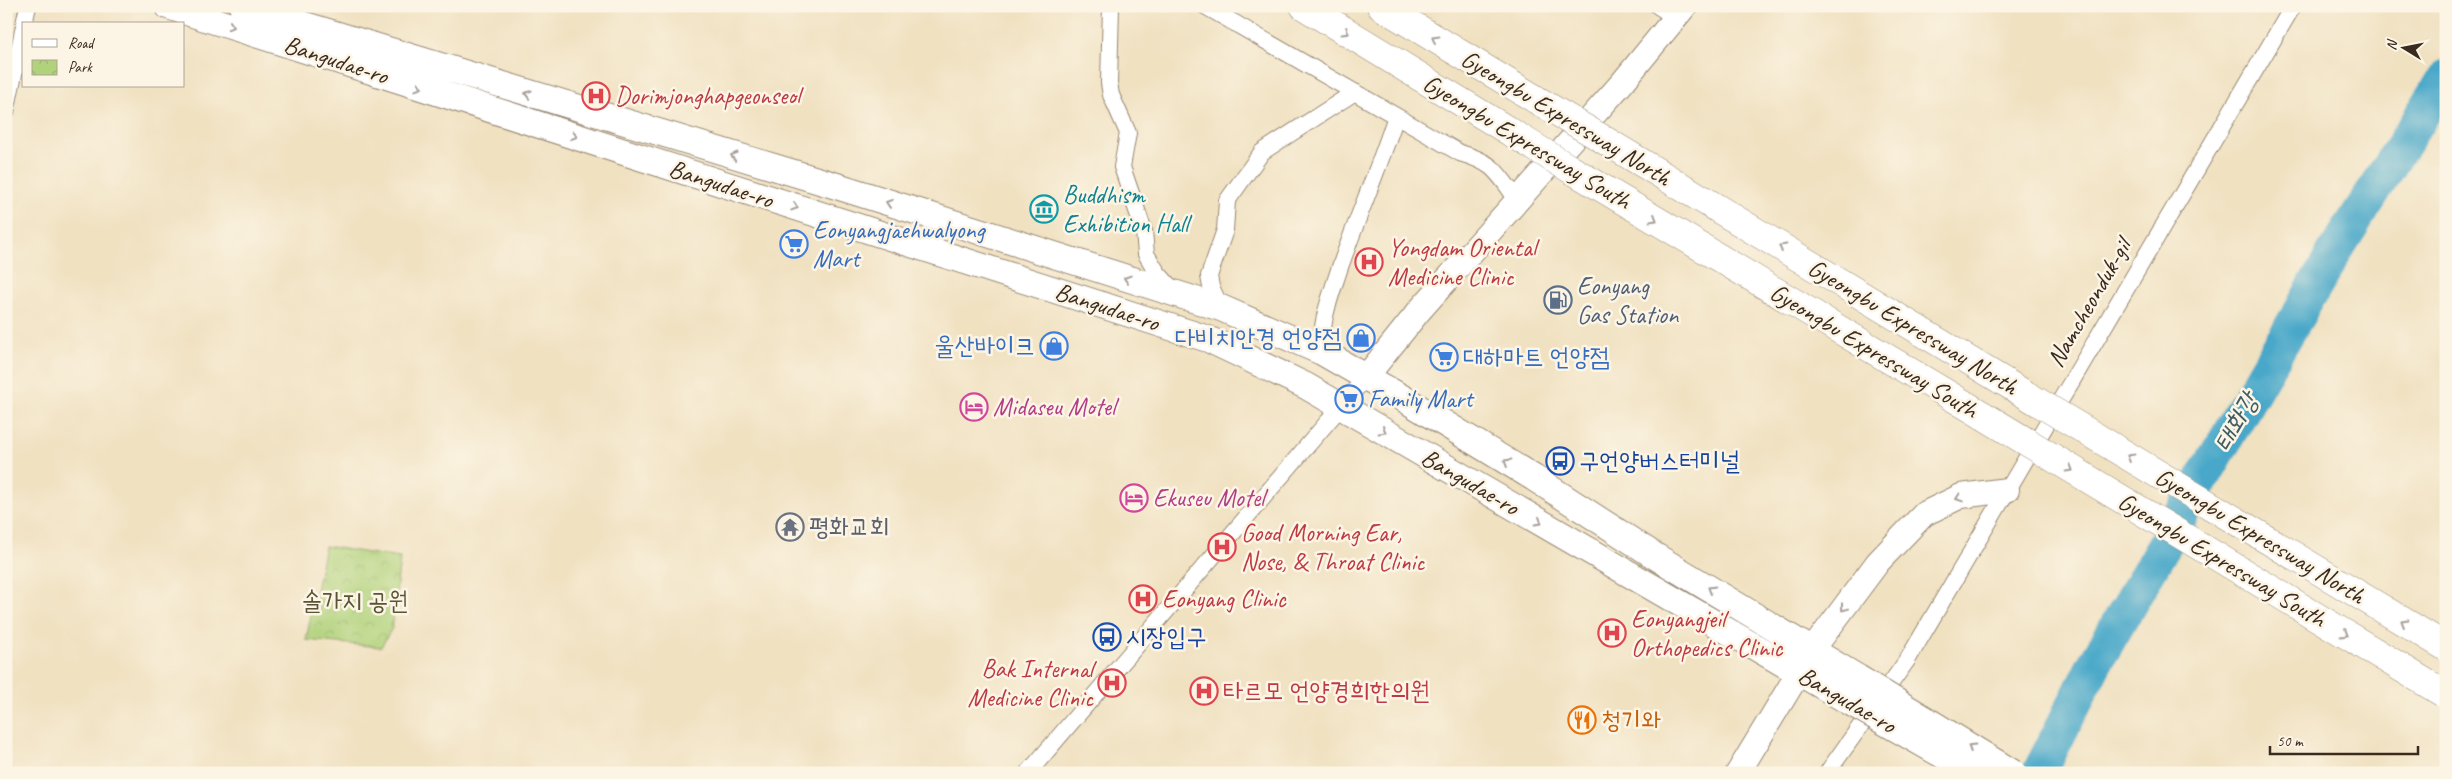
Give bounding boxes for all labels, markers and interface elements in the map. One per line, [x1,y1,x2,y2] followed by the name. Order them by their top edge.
[226,21,235,31] one-way arrow
[22,22,185,88] legend
[2380,22,2430,72] north arrow
[1340,25,1349,35] one-way arrow
[280,28,393,92] street label: Bangudae-ro
[68,34,95,53] text: Road
[1432,35,1441,45] one-way arrow
[2383,38,2401,52] text: N
[1455,43,1678,194] street label: Gyeongbu Expressway North
[68,58,93,77] text: Park
[1417,67,1638,218] street label: Gyeongbu Expressway South
[615,80,805,112] place label: Dorimjonghapgeonseol
[414,81,423,91] one-way arrow
[581,81,611,111] hospital icon: Dorimjonghapgeonseol
[524,89,532,99] one-way arrow
[569,131,577,141] one-way arrow
[665,152,778,216] street label: Bangudae-ro
[730,152,738,162] one-way arrow
[1063,179,1193,240] place label: Buddhism Exhibition Hall
[1029,194,1059,224] museum icon: Buddhism Exhibition Hall
[885,199,894,209] one-way arrow
[790,201,799,211] one-way arrow
[1649,212,1658,222] one-way arrow
[813,214,987,275] place label: Eonyangjaehwalyong Mart
[779,229,809,259] supermarket icon: Eonyangjaehwalyong Mart
[2039,229,2141,373] street label: Namcheonduk-gil
[1388,232,1541,293] place label: Yongdam Oriental Medicine Clinic
[1778,244,1787,254] one-way arrow
[1354,247,1384,277] hospital icon: Yongdam Oriental Medicine Clinic
[1802,252,2025,403] street label: Gyeongbu Expressway North
[1577,270,1679,331] place label: Eonyang Gas Station
[1051,275,1164,339] street label: Bangudae-ro
[1124,275,1132,285] one-way arrow
[1764,276,1985,427] street label: Gyeongbu Expressway South
[1543,285,1573,315] fuel station icon: Eonyang Gas Station
[1175,322,1342,354] place label: 다비치안경 언양점
[1346,323,1376,353] shop icon: 다비치안경 언양점
[934,330,1035,362] place label: 울산바이크
[1039,331,1069,361] shop icon: 울산바이크
[1463,341,1610,373] place label: 대하마트 언양점
[1429,342,1459,372] supermarket icon: 대하마트 언양점
[1368,383,1475,415] place label: Family Mart
[1334,384,1364,414] supermarket icon: Family Mart
[2206,384,2268,457] water label: 태화강
[993,391,1120,423] place label: Midaseu Motel
[959,392,989,422] hotel icon: Midaseu Motel
[1378,425,1387,435] one-way arrow
[1415,441,1526,523] street label: Bangudae-ro
[1579,445,1740,477] place label: 구언양버스터미널
[1545,446,1575,476] bus stop icon: 구언양버스터미널
[2126,454,2135,464] one-way arrow
[1504,458,1513,468] one-way arrow
[2149,461,2372,612] street label: Gyeongbu Expressway North
[2065,462,2074,472] one-way arrow
[1153,482,1269,514] place label: Ekuseu Motel
[1119,483,1149,513] hotel icon: Ekuseu Motel
[2112,485,2333,636] street label: Gyeongbu Expressway South
[1956,492,1964,502] one-way arrow
[809,511,889,543] place label: 평화교회
[775,512,805,542] temple icon: 평화교회
[1533,516,1542,526] one-way arrow
[1241,517,1425,578] place label: Good Morning Ear, Nose, & Throat Clinic
[1207,532,1237,562] hospital icon: Good Morning Ear, Nose, & Throat Clinic
[1162,583,1287,615] place label: Eonyang Clinic
[1128,584,1158,614] hospital icon: Eonyang Clinic
[302,585,408,617] park label: 솔가지 공원
[1707,586,1716,596] one-way arrow
[1841,602,1850,612] one-way arrow
[1631,603,1783,664] place label: Eonyangjeil Orthopedics Clinic
[1597,618,1627,648] hospital icon: Eonyangjeil Orthopedics Clinic
[2400,619,2409,629] one-way arrow
[1126,621,1206,653] place label: 시장입구
[1092,622,1122,652] bus stop icon: 시장입구
[2339,627,2348,637] one-way arrow
[967,653,1098,714] place label: Bak Internal Medicine Clinic
[1792,659,1903,741] street label: Bangudae-ro
[1097,668,1127,698] hospital icon: Bak Internal Medicine Clinic
[1223,675,1430,707] place label: 타르모 언양경희한의원
[1189,676,1219,706] hospital icon: 타르모 언양경희한의원
[1601,704,1661,736] place label: 청기와
[1567,705,1597,735] restaurant icon: 청기와
[2270,724,2417,756] scale bar
[2277,732,2304,751] text: 50 m
[1968,744,1977,754] one-way arrow

